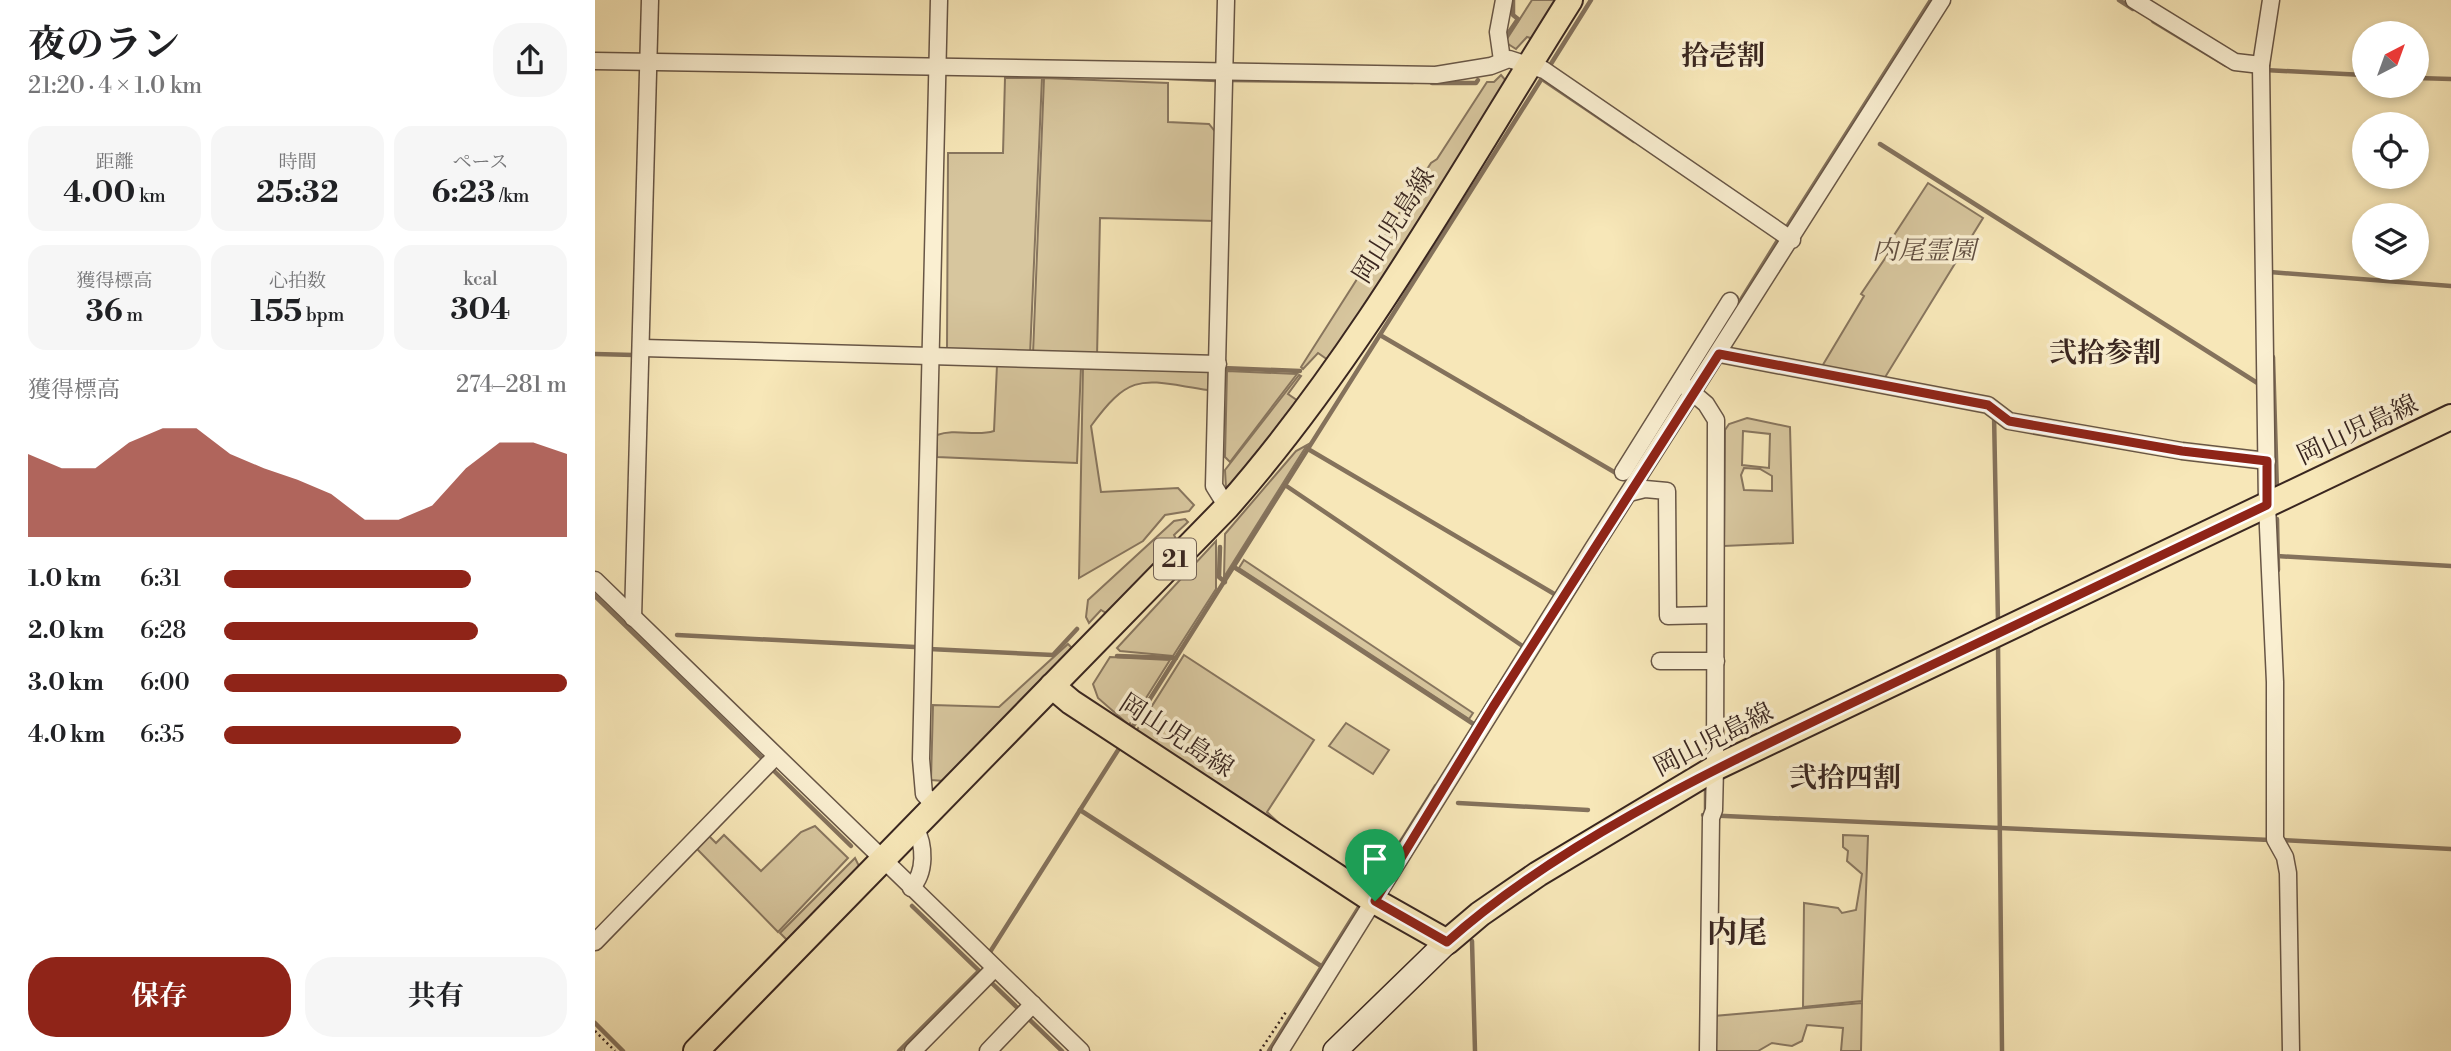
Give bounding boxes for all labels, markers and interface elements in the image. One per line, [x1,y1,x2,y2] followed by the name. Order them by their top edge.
[2352,21,2429,98] north arrow
[2352,21,2429,280] map controls
[28,22,180,69] text: 夜のラン
[493,23,567,97] button: share
[1681,39,1765,74] district label: 拾壱割
[28,72,202,100] text: 21:20 · 4 × 1.0 km
[2352,112,2429,189] button: locate
[95,150,134,174] text: 距離
[278,150,317,174] text: 時間
[452,150,509,174] text: ペース
[1346,162,1442,289] street label: 岡山児島線
[63,174,135,212] text: 4.00
[256,174,339,212] text: 25:32
[431,174,495,212] text: 6:23
[135,184,166,208] text: km
[495,184,530,208] text: /km
[2352,203,2429,280] button: layers
[1872,235,1980,267] park label: 内尾霊園
[463,267,498,291] text: kcal
[76,269,153,293] text: 獲得標高
[269,269,326,293] text: 心拍数
[451,291,510,329] text: 304
[86,293,123,331] text: 36
[251,293,302,331] text: 155
[123,303,143,327] text: m
[302,303,344,327] text: bpm
[2049,336,2161,371] district label: 弐拾参割
[456,371,567,399] text: 274–281 m
[28,376,120,404] text: 獲得標高
[2292,388,2423,472] street label: 岡山児島線
[1154,538,1196,580] road number: 21
[28,565,101,593] text: 1.0 km
[140,565,181,593] text: 6:31
[28,617,104,645] text: 2.0 km
[140,617,186,645] text: 6:28
[28,669,104,697] text: 3.0 km
[140,669,190,697] text: 6:00
[1113,687,1240,785] street label: 岡山児島線
[1648,696,1779,784] street label: 岡山児島線
[28,721,105,749] text: 4.0 km
[140,721,185,749] text: 6:35
[1789,761,1901,796] district label: 弐拾四割
[1345,829,1405,901] pin
[1356,840,1394,878] icon: arrive
[1707,914,1767,952] district label: 内尾
[28,957,291,1037] button: 保存
[305,957,567,1037] button: 共有

